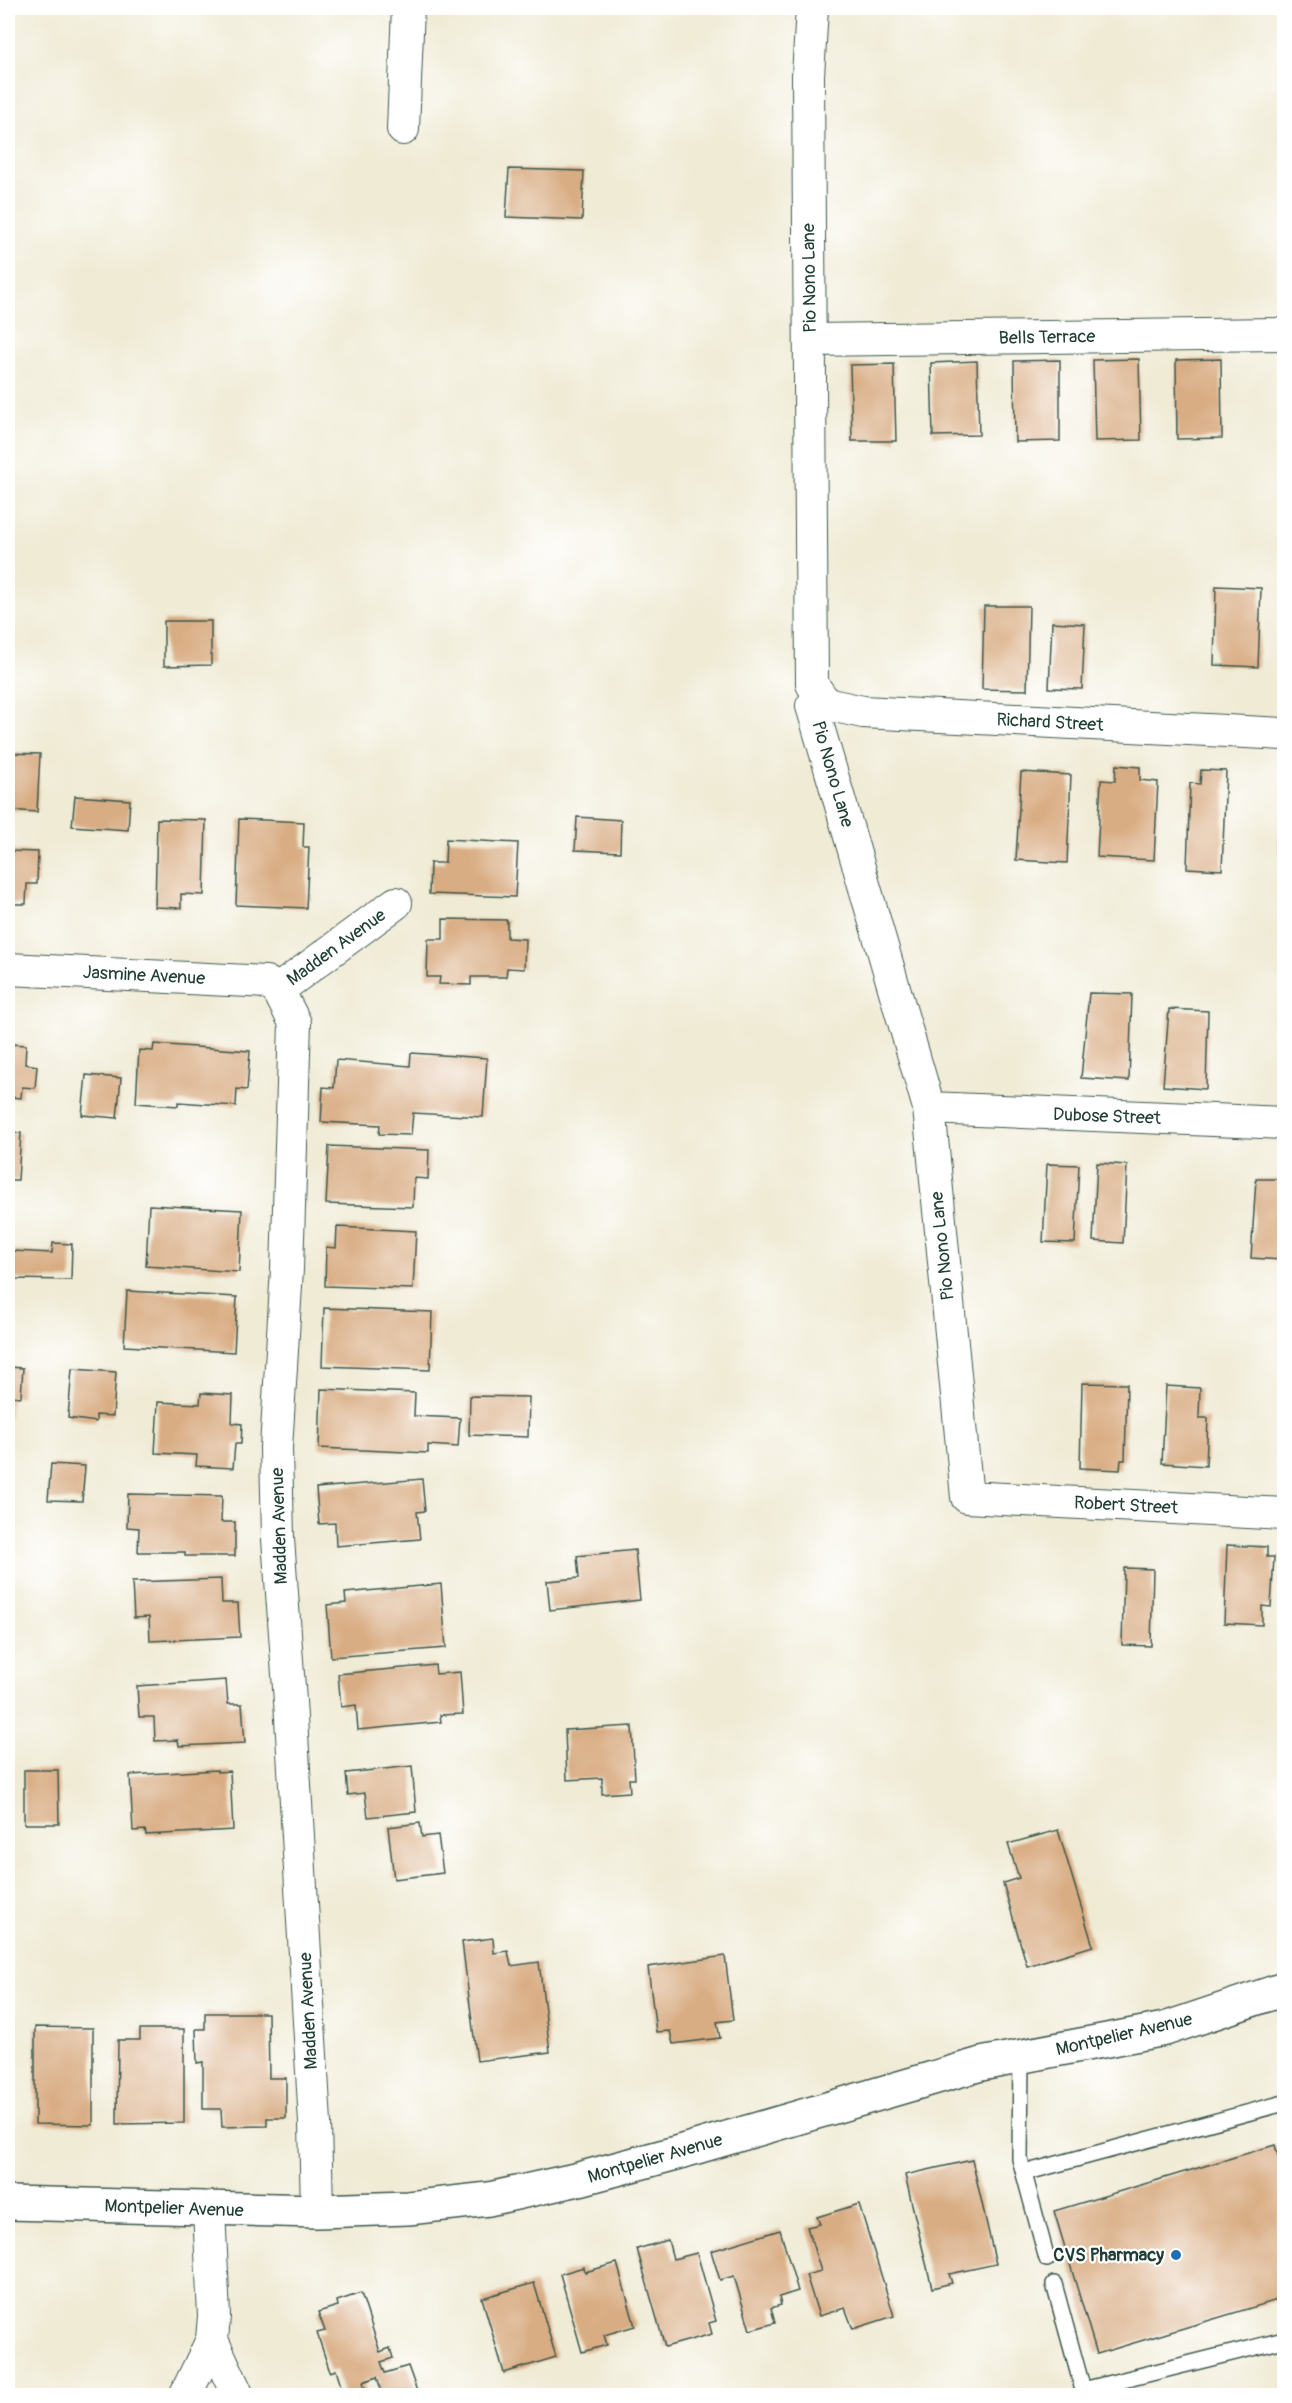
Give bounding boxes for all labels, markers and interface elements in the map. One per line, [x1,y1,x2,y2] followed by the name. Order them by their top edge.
[797,223,822,333] street label: Pio Nono Lane
[999,325,1096,350] street label: Bells Terrace
[996,708,1105,737] street label: Richard Street
[806,718,859,830] street label: Pio Nono Lane
[282,904,391,991] street label: Madden Avenue
[82,961,206,990] street label: Jasmine Avenue
[1053,1103,1162,1130] street label: Dubose Street
[925,1190,960,1302] street label: Pio Nono Lane
[266,1467,293,1585] street label: Madden Avenue
[1073,1491,1179,1520] street label: Robert Street
[294,1952,323,2070] street label: Madden Avenue
[1054,2008,1195,2061] street label: Montpelier Avenue
[585,2128,725,2189] street label: Montpelier Avenue
[104,2195,244,2222] street label: Montpelier Avenue
[1053,2244,1164,2267] place label: CVS Pharmacy
[1169,2248,1183,2262] marker: CVS Pharmacy

